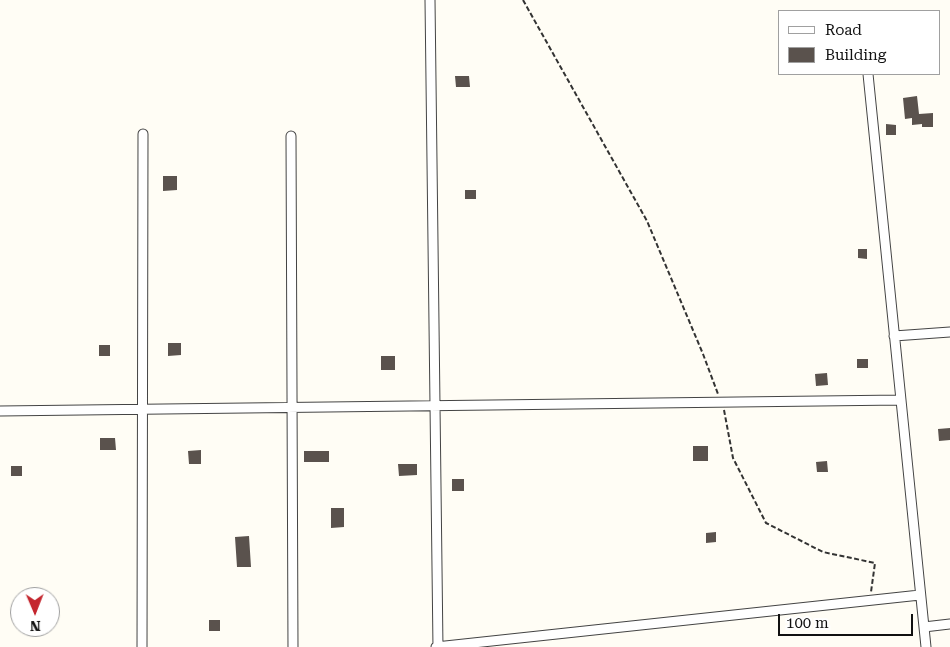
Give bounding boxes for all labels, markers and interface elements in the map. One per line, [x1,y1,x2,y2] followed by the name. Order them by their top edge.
[778,10,940,75] legend
[825,21,862,39] text: Road
[825,46,886,64] text: Building
[10,587,60,637] north arrow
[780,604,915,636] scale bar
[786,614,829,632] text: 100 m
[30,618,41,634] text: N

